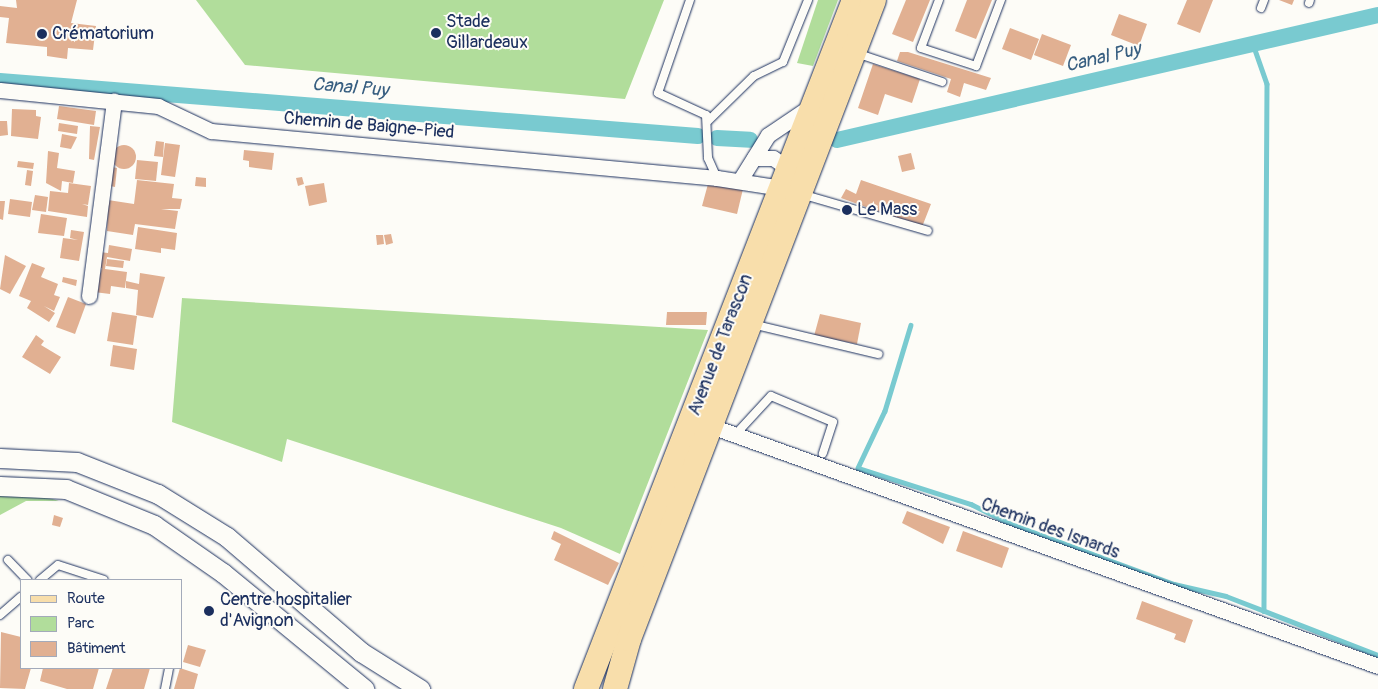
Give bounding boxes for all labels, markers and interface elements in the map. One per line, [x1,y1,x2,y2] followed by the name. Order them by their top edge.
[446,12,528,54] place label: Stade Gillardeaux
[52,23,154,45] place label: Crématorium
[430,27,442,39] marker: Stade Gillardeaux
[36,28,48,40] marker: Crématorium
[1063,38,1143,78] water label: Canal Puy
[311,73,389,103] water label: Canal Puy
[283,108,455,144] street label: Chemin de Baigne-Pied
[857,199,917,221] place label: Le Mass
[841,204,853,216] marker: Le Mass
[684,271,758,419] street label: Avenue de Tarascon
[978,494,1122,564] street label: Chemin des Isnards
[20,579,182,669] legend
[67,589,105,608] text: Route
[220,590,352,632] place label: Centre hospitalier d'Avignon
[202,604,216,618] marker: Centre hospitalier d'Avignon
[67,614,95,633] text: Parc
[67,639,126,658] text: Bâtiment

